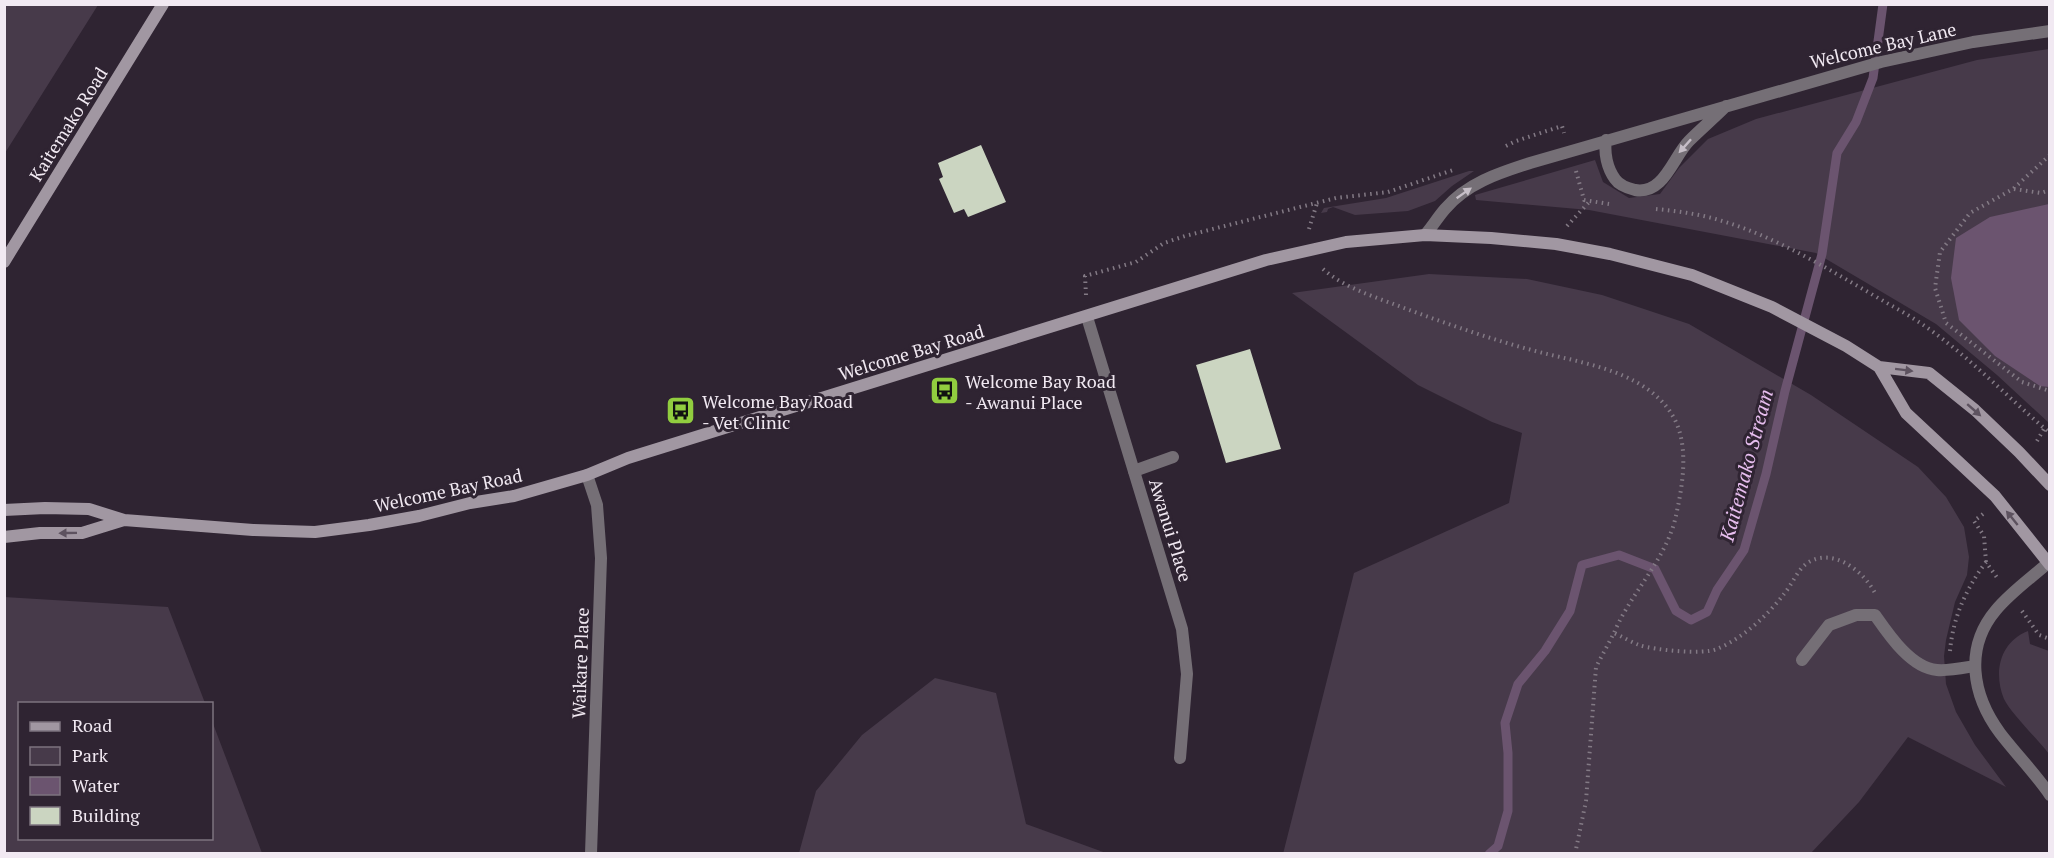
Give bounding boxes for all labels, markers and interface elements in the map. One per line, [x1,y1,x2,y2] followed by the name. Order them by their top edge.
[1807,16,1959,74] street label: Welcome Bay Lane
[23,62,113,186] street label: Kaitemako Road
[1679,138,1692,153] one-way arrow
[1456,187,1472,199] one-way arrow
[835,318,987,386] street label: Welcome Bay Road
[1895,365,1914,375] one-way arrow
[965,369,1116,414] place label: Welcome Bay Road - Awanui Place
[928,375,960,407] bus stop icon: Welcome Bay Road - Awanui Place
[1712,386,1779,545] water label: Kaitemako Stream
[702,389,853,434] place label: Welcome Bay Road - Vet Clinic
[665,395,697,427] bus stop icon: Welcome Bay Road - Vet Clinic
[1966,404,1982,417] one-way arrow
[372,463,524,517] street label: Welcome Bay Road
[1144,475,1198,585] street label: Awanui Place
[2006,510,2018,525] one-way arrow
[58,528,77,538] one-way arrow
[566,607,594,719] street label: Waikare Place
[18,702,213,840] legend
[72,713,112,737] text: Road
[72,743,109,767] text: Park
[72,773,119,797] text: Water
[72,803,140,827] text: Building

